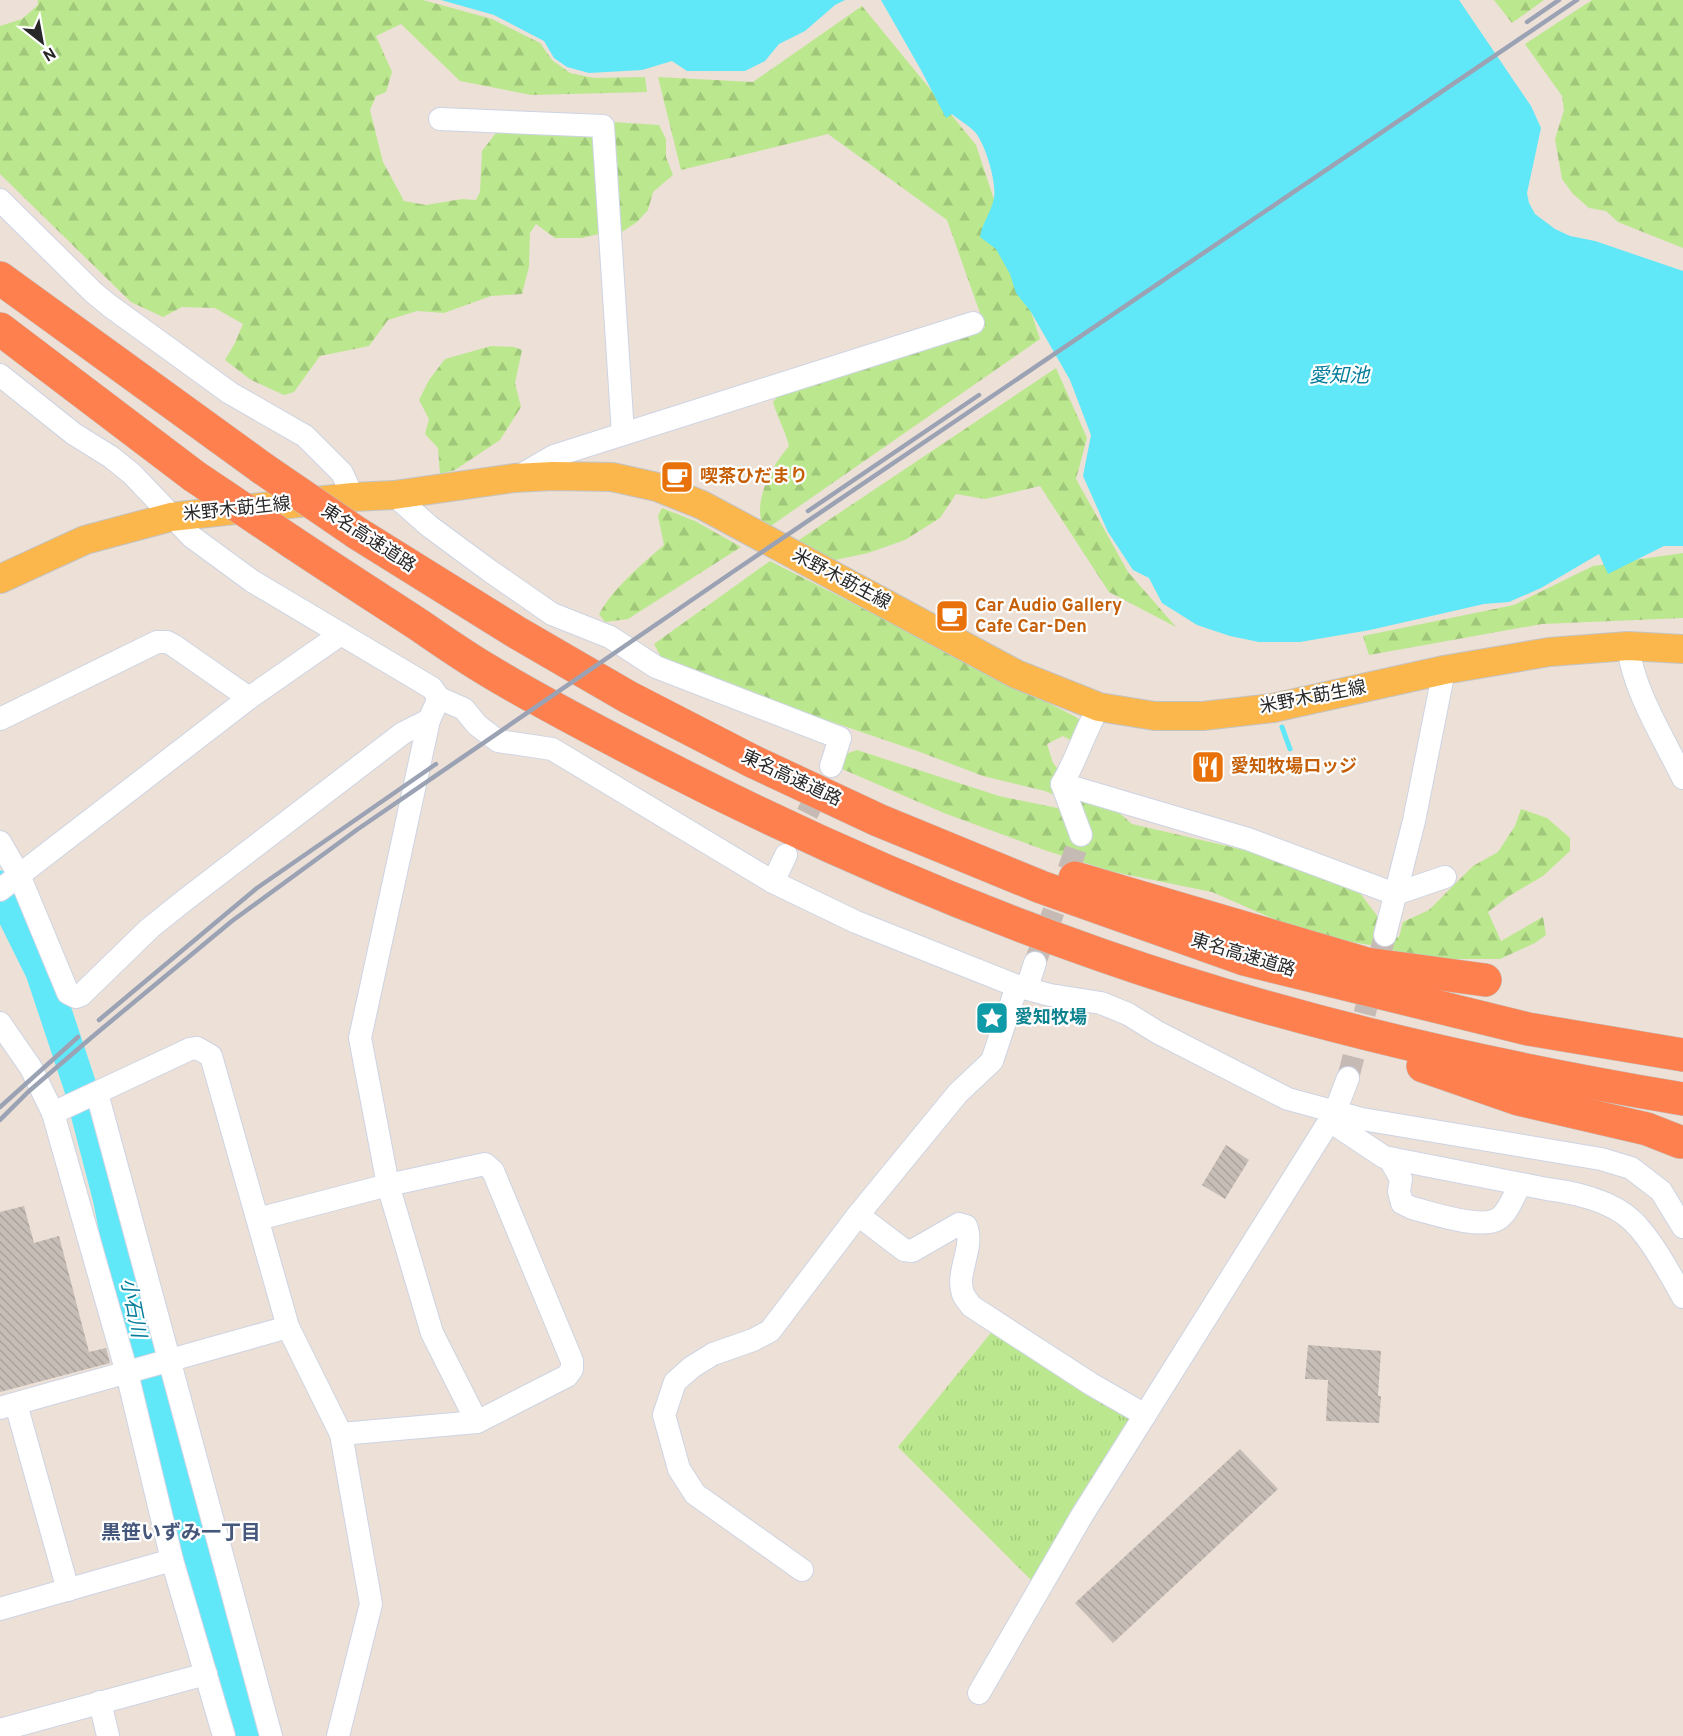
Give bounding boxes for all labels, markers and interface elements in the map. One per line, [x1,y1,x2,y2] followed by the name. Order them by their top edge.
[12,12,72,72] north arrow
[39,42,59,65] text: N
[1309,364,1371,390] water label: 愛知池
[659,459,695,495] cafe icon: 喫茶ひだまり
[700,466,808,489] place label: 喫茶ひだまり
[182,493,292,527] street label: 米野木莇生線
[316,500,420,578] street label: 東名高速道路
[788,544,894,616] street label: 米野木莇生線
[975,595,1122,639] place label: Car Audio Gallery Cafe Car-Den
[934,598,970,634] cafe icon: Car Audio Gallery Cafe Car-Den
[1258,676,1368,720] street label: 米野木莇生線
[737,746,845,812] street label: 東名高速道路
[1190,749,1226,785] restaurant icon: 愛知牧場ロッジ
[1231,756,1357,779] place label: 愛知牧場ロッジ
[1188,929,1298,983] street label: 東名高速道路
[974,1000,1010,1036] place icon: 愛知牧場
[1015,1007,1087,1030] place label: 愛知牧場
[114,1276,151,1342] water label: 小石川
[101,1521,261,1547] district label: 黒笹いずみ一丁目

